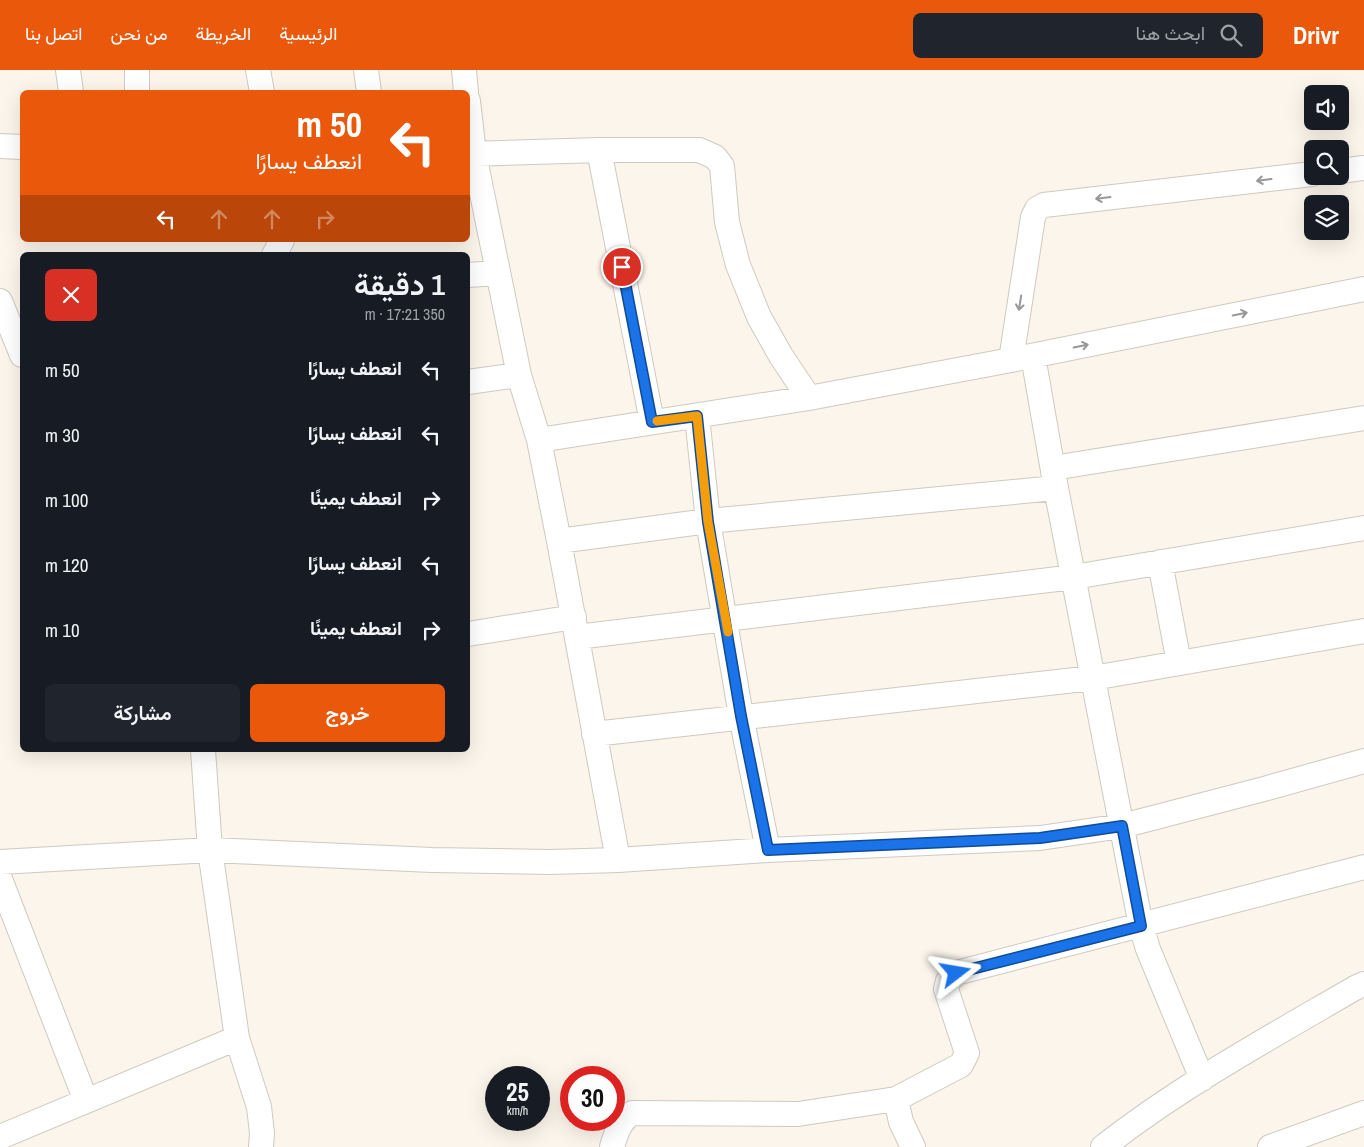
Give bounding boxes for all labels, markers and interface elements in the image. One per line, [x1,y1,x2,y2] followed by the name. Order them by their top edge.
[913,13,1263,58] search box
[1293,19,1339,51] text: Drivr
[1136,20,1205,46] text: ابحث هنا
[25,21,82,46] text: اتصل بنا
[110,21,168,46] text: من نحن
[196,21,251,46] text: الخريطة
[279,21,337,46] text: الرئيسية
[1217,21,1245,49] icon: search
[1304,85,1349,240] map controls
[1304,85,1349,130] button: sound
[297,101,362,148] text: 50 m
[380,110,445,175] icon: left
[1304,140,1349,185] button: search
[255,146,362,176] text: انعطف يسارًا
[1256,175,1272,185] one-way arrow
[1095,193,1111,203] one-way arrow
[1304,195,1349,240] button: layers
[152,205,180,233] icon: left
[205,205,233,233] icon: ahead
[258,205,286,233] icon: ahead
[311,205,339,233] icon: right
[601,246,643,288] pin
[608,253,636,281] icon: arrive
[354,264,445,304] text: 1 دقيقة
[45,269,97,321] button: close
[1015,294,1025,310] one-way arrow
[365,303,445,325] text: 350 m · 17:21
[1232,309,1248,318] one-way arrow
[1073,341,1089,350] one-way arrow
[308,355,402,381] text: انعطف يسارًا
[417,356,445,384] icon: left
[45,357,80,383] text: 50 m
[308,420,402,446] text: انعطف يسارًا
[417,421,445,449] icon: left
[45,422,80,448] text: 30 m
[310,485,402,511] text: انعطف يمينًا
[417,486,445,514] icon: right
[45,487,88,513] text: 100 m
[308,550,402,576] text: انعطف يسارًا
[417,551,445,579] icon: left
[45,552,88,578] text: 120 m
[310,615,402,641] text: انعطف يمينًا
[417,616,445,644] icon: right
[45,617,80,643] text: 10 m
[45,684,240,742] button: مشاركة
[250,684,445,742] button: خروج
[929,946,981,998] position arrow
[560,1066,625,1131] speed limit sign: 30
[506,1075,529,1109] text: 25
[507,1103,528,1119] text: km/h

